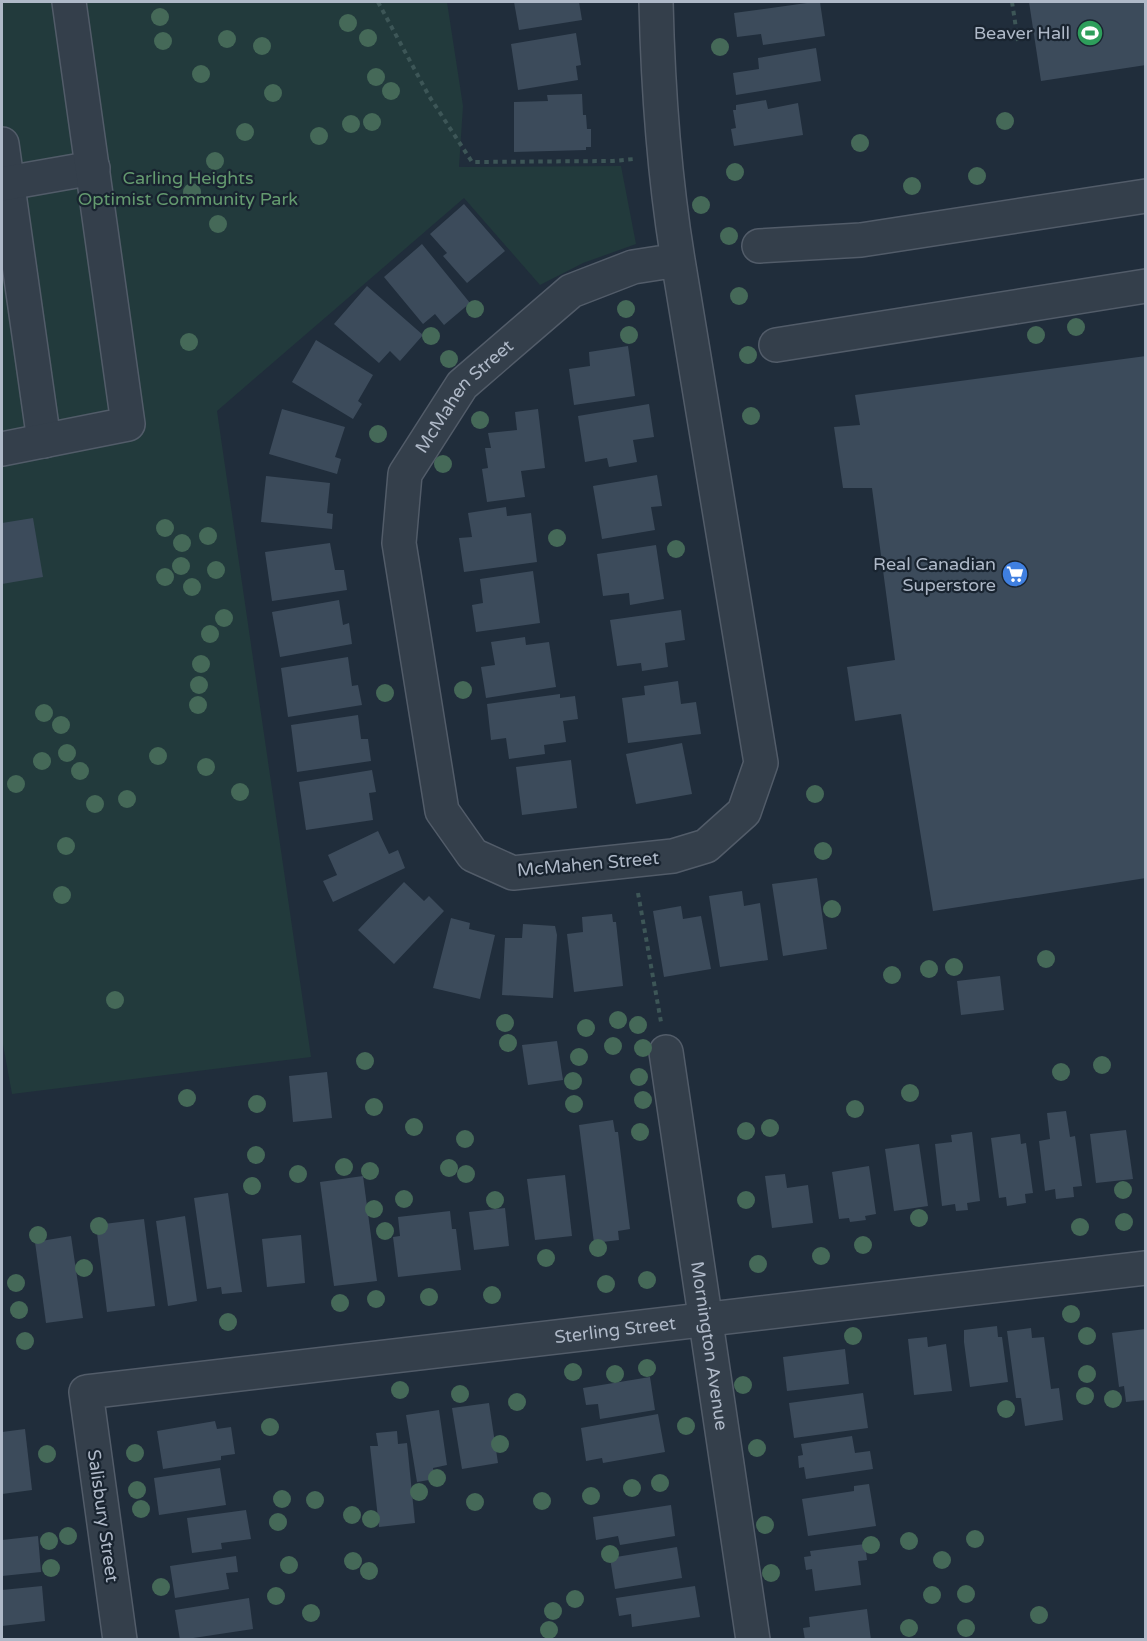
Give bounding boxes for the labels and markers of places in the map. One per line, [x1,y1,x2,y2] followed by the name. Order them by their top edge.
[1075,18,1105,48] sports icon: Beaver Hall
[974,22,1070,44] place label: Beaver Hall
[873,553,996,596] place label: Real Canadian Superstore
[1000,559,1030,589] supermarket icon: Real Canadian Superstore

